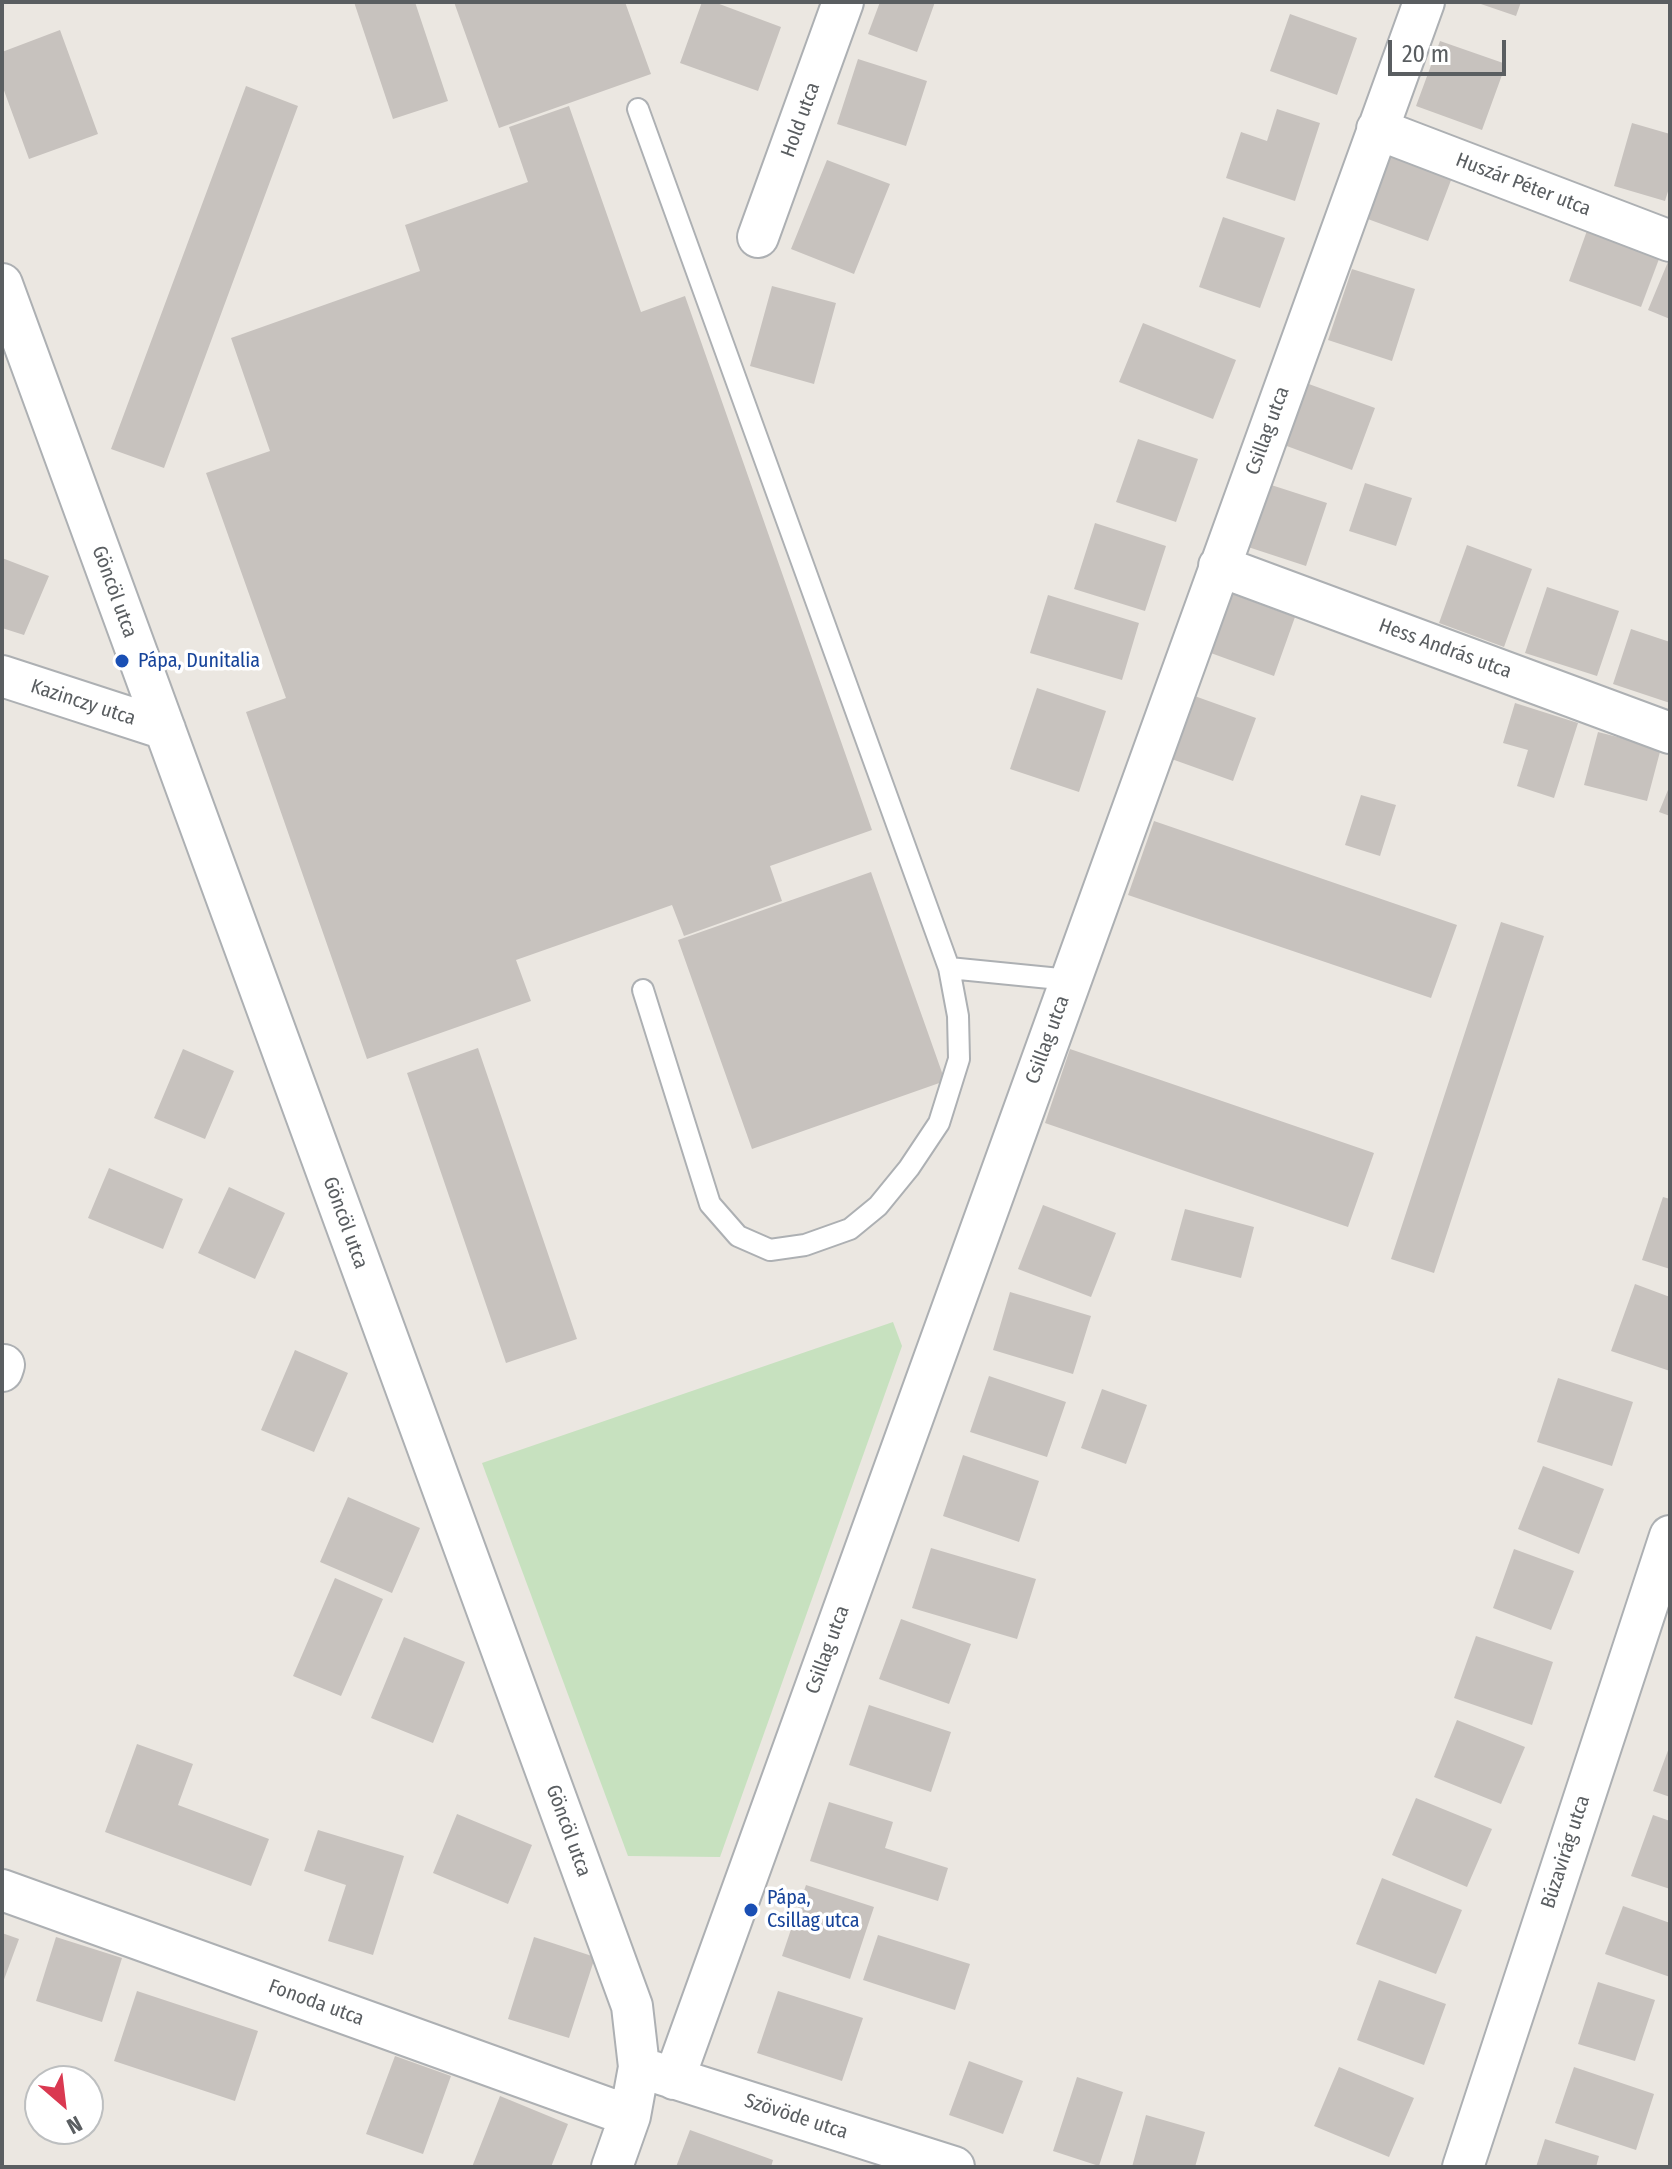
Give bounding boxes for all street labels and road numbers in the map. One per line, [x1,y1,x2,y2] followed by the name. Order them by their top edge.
[776,79,826,161] street label: Hold utca
[1452,148,1594,222] street label: Huszár Péter utca
[1241,383,1295,479] street label: Csillag utca
[86,543,142,641] street label: Göncöl utca
[1375,614,1515,684] street label: Hess András utca
[28,675,138,731] street label: Kazinczy utca
[1021,992,1075,1088] street label: Csillag utca
[317,1174,373,1272] street label: Göncöl utca
[801,1602,855,1698] street label: Csillag utca
[540,1782,596,1880] street label: Göncöl utca
[1536,1792,1596,1912] street label: Búzavirág utca
[265,1975,367,2031] street label: Fonoda utca
[741,2089,851,2145] street label: Szövöde utca

